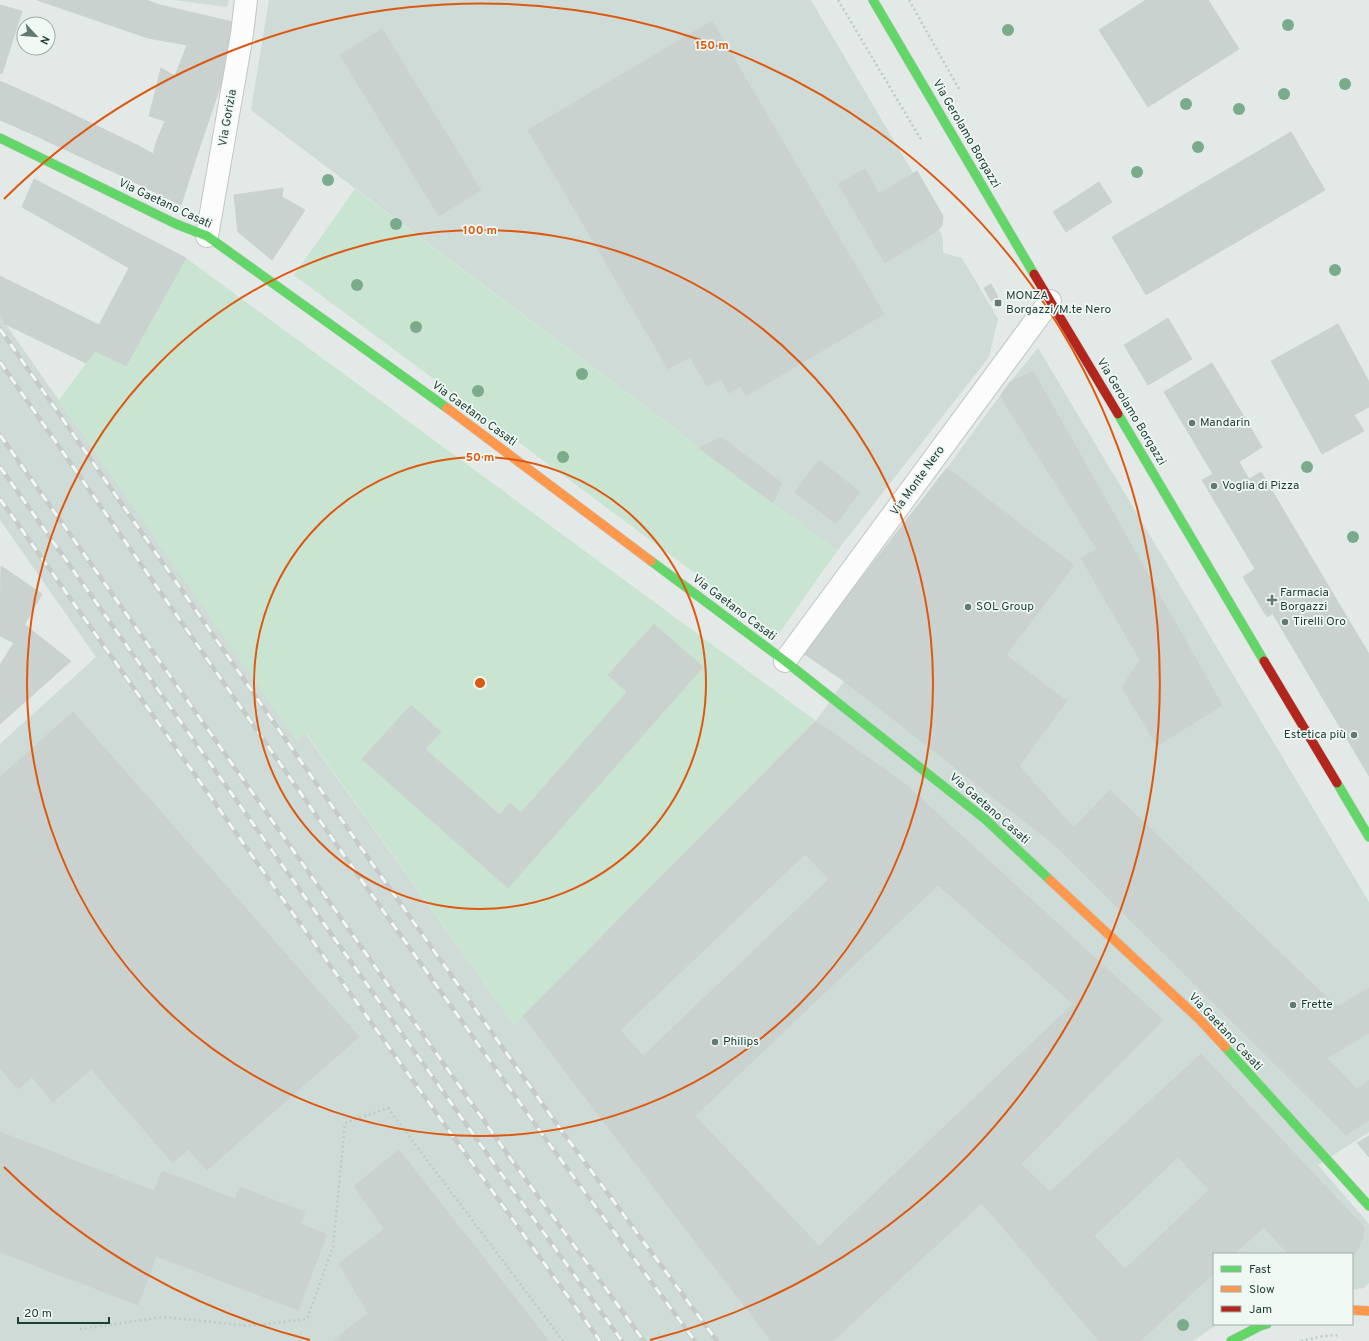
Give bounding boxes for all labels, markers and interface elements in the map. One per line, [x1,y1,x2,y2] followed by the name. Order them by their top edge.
[16,16,56,56] north arrow
[36,33,52,47] text: N
[695,38,729,54] text: 150 m
[928,77,1004,191] street label: Via Gerolamo Borgazzi
[215,88,241,148] street label: Via Gorizia
[116,175,214,233] street label: Via Gaetano Casati
[463,223,497,239] text: 100 m
[1006,288,1112,318] place label: MONZA Borgazzi/M.te Nero
[993,298,1003,308] marker: MONZA Borgazzi/M.te Nero
[1093,355,1169,469] street label: Via Gerolamo Borgazzi
[428,378,520,450] street label: Via Gaetano Casati
[1200,415,1250,431] place label: Mandarin
[1187,418,1197,428] marker: Mandarin
[887,443,949,519] street label: Via Monte Nero
[466,450,494,466] text: 50 m
[1222,478,1299,494] place label: Voglia di Pizza
[1209,481,1219,491] marker: Voglia di Pizza
[689,571,779,645] street label: Via Gaetano Casati
[1280,585,1329,615] place label: Farmacia Borgazzi
[1267,595,1277,605] marker: Farmacia Borgazzi
[976,599,1034,615] place label: SOL Group
[963,602,973,612] marker: SOL Group
[1293,614,1346,630] place label: Tirelli Oro
[1280,617,1290,627] marker: Tirelli Oro
[473,676,487,690] centre of rings
[1284,727,1346,743] place label: Estetica più
[1349,730,1359,740] marker: Estetica più
[945,770,1033,848] street label: Via Gaetano Casati
[1185,989,1265,1075] street label: Via Gaetano Casati
[1301,997,1333,1013] place label: Frette
[1288,1000,1298,1010] marker: Frette
[723,1034,759,1050] place label: Philips
[710,1037,720,1047] marker: Philips
[1213,1253,1353,1325] legend
[1249,1262,1271,1278] text: Fast
[1249,1282,1275,1298] text: Slow
[18,1299,109,1325] scale bar
[1249,1302,1272,1318] text: Jam
[24,1306,52,1322] text: 20 m

